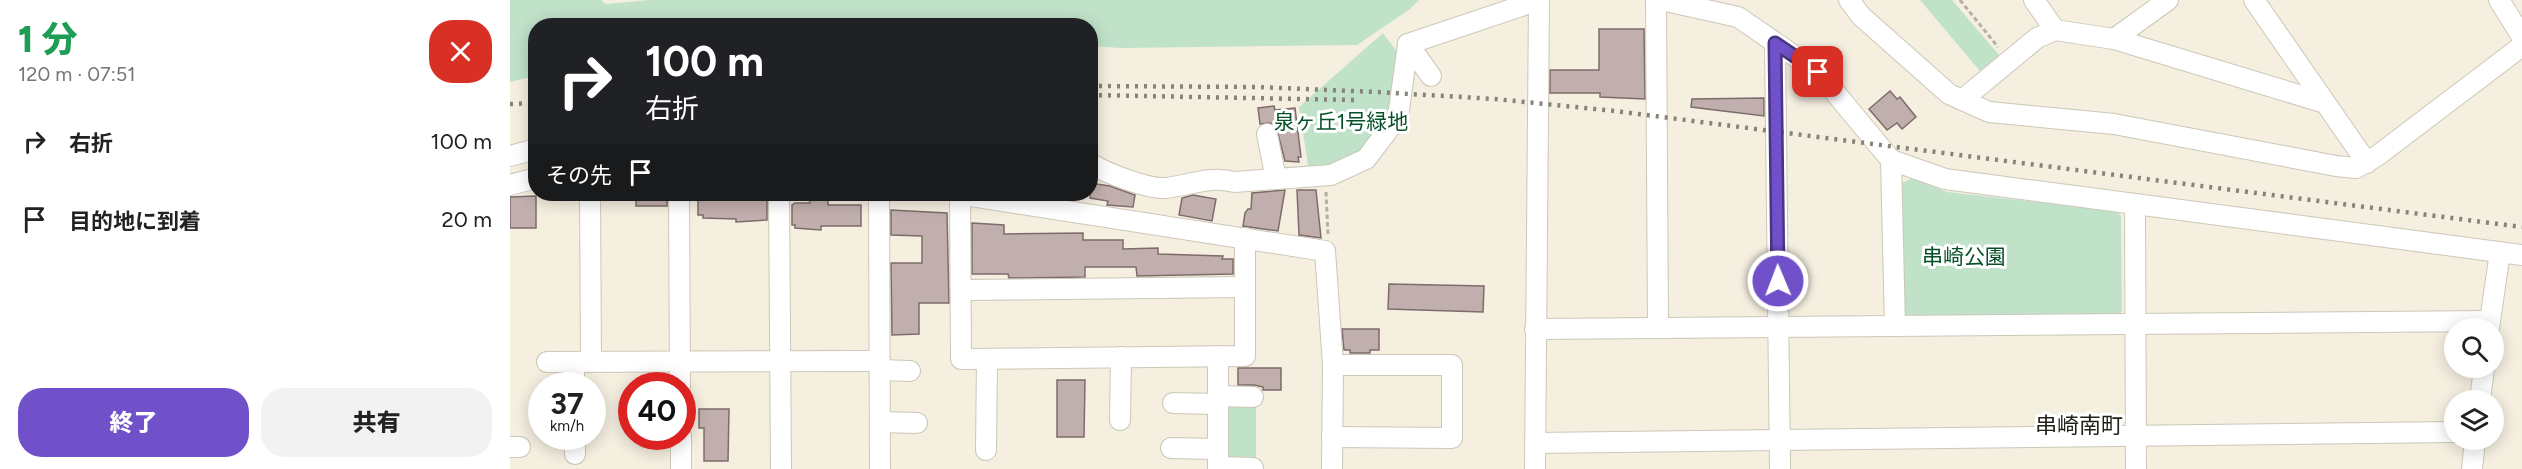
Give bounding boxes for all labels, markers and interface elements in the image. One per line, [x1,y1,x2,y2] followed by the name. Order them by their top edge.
[18,18,78,61] text: 1 分
[429,20,492,83] button: close
[645,36,764,87] text: 100 m
[546,42,624,120] icon: right
[1792,46,1843,97] pin
[1801,55,1834,88] icon: arrive
[18,62,136,86] text: 120 m · 07:51
[645,92,699,125] text: 右折
[1274,109,1408,134] park label: 泉ヶ丘1号緑地
[18,125,51,158] icon: right
[431,128,492,155] text: 100 m
[69,130,113,157] text: 右折
[624,156,657,189] icon: arrive
[546,162,612,189] text: その先
[18,203,51,236] icon: arrive
[441,206,492,233] text: 20 m
[69,208,201,235] text: 目的地に到着
[1922,244,2006,269] park label: 串崎公園
[1746,249,1810,313] position arrow
[2444,318,2504,450] map controls
[2444,318,2504,378] button: search
[618,372,696,450] speed limit sign: 40
[550,385,584,422] text: 37
[18,388,249,457] button: 終了
[261,388,492,457] button: 共有
[2444,390,2504,450] button: layers
[2035,412,2123,439] district label: 串崎南町
[550,417,584,435] text: km/h

